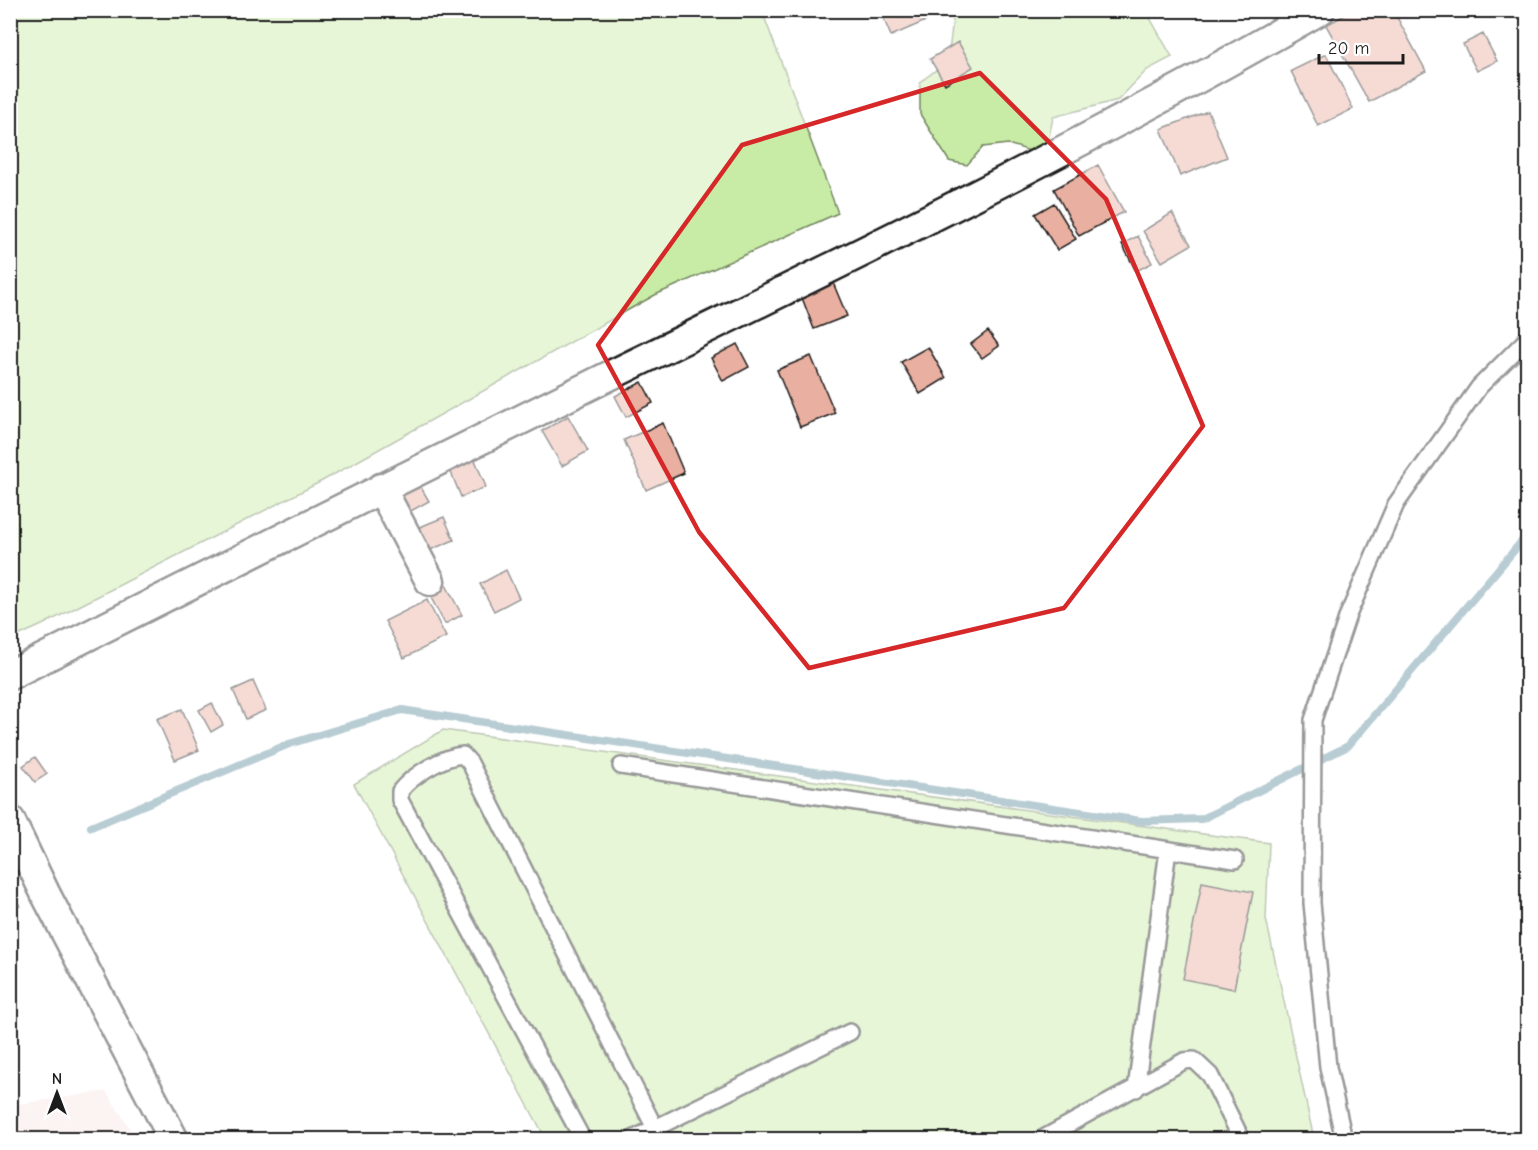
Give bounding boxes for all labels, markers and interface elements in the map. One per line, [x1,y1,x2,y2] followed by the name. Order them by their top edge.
[1319,27,1403,65] scale bar
[1328,38,1369,59] text: 20 m
[27,1063,87,1123] north arrow
[52,1070,62,1088] text: N

